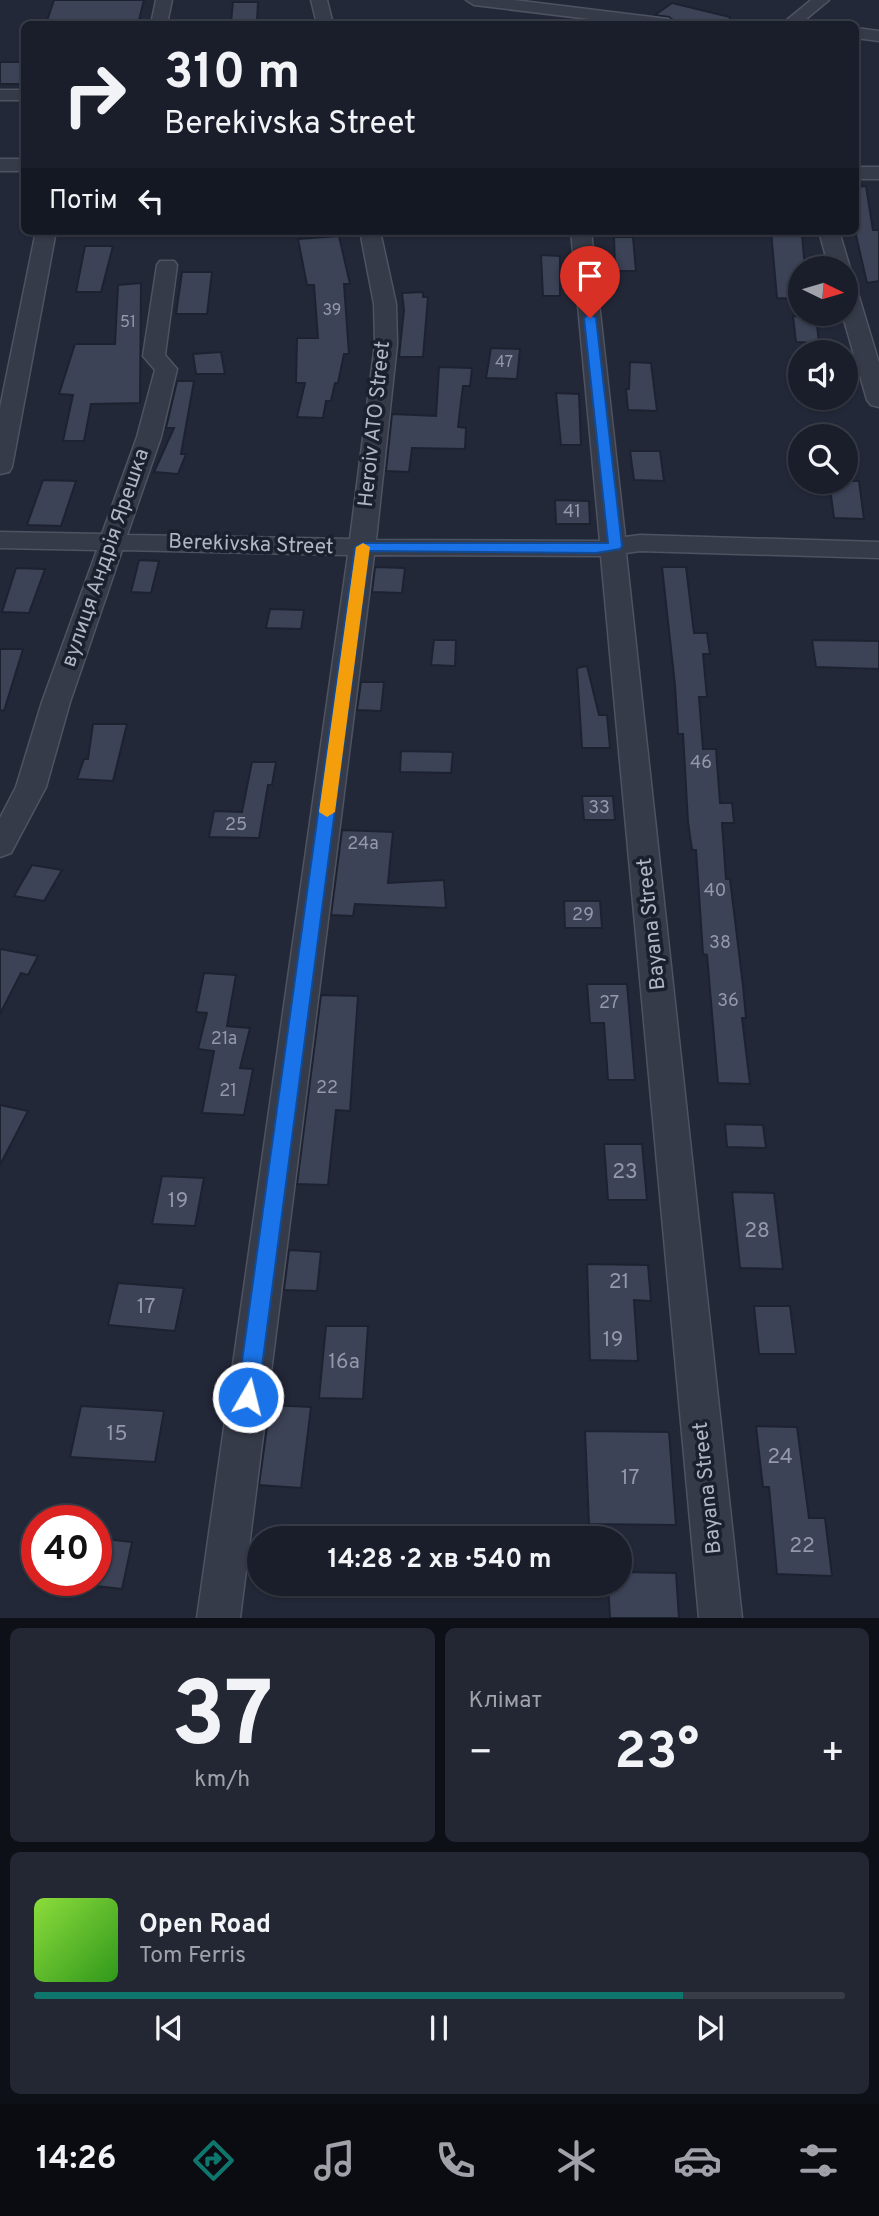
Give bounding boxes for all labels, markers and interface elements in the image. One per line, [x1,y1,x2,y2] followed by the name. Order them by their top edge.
[164,44,300,106] text: 310 m
[49,49,140,140] icon: right
[164,105,416,145] text: Berekivska Street
[132,182,170,220] icon: left
[49,185,118,218] text: Потім
[560,246,620,318] pin
[788,256,858,326] north arrow
[788,256,858,494] map controls
[571,257,609,295] icon: arrive
[323,301,341,321] house number: 39
[120,313,136,333] house number: 51
[353,340,397,508] street label: Heroiv ATO Street
[788,340,858,410] button: sound
[495,353,513,373] house number: 47
[788,424,858,494] button: search
[56,445,156,671] street label: вулиця Андрія Ярешка
[563,501,581,524] house number: 41
[168,529,334,561] street label: Berekivska Street
[690,752,712,775] house number: 46
[588,797,610,820] house number: 33
[225,814,247,837] house number: 25
[347,833,379,856] house number: 24а
[632,857,672,991] street label: Bayana Street
[704,880,726,903] house number: 40
[572,904,594,927] house number: 29
[709,932,731,955] house number: 38
[717,990,739,1013] house number: 36
[599,992,619,1015] house number: 27
[211,1028,237,1051] house number: 21а
[316,1077,338,1100] house number: 22
[219,1080,237,1103] house number: 21
[612,1159,638,1186] house number: 23
[168,1188,188,1215] house number: 19
[744,1218,770,1245] house number: 28
[609,1269,629,1296] house number: 21
[137,1294,155,1321] house number: 17
[603,1327,623,1354] house number: 19
[328,1349,360,1376] house number: 16а
[211,1360,285,1434] position arrow
[107,1421,127,1448] house number: 15
[688,1421,728,1555] street label: Bayana Street
[767,1444,793,1471] house number: 24
[621,1465,639,1492] house number: 17
[21,1505,112,1596] speed limit sign: 40
[789,1533,815,1560] house number: 22
[327,1544,552,1577] text: 14:28 · 2 хв · 540 m
[171,1663,273,1778] text: 37
[469,1687,542,1716] text: Клімат
[614,1721,699,1787] text: 23°
[469,1730,493,1779] text: −
[820,1730,845,1779] text: +
[194,1766,250,1795] text: km/h
[139,1909,271,1942] text: Open Road
[139,1942,246,1971] text: Tom Ferris
[150,2009,188,2047] icon: previous
[420,2009,458,2047] icon: pause
[691,2009,729,2047] icon: next
[189,2136,238,2185] icon: directions
[310,2136,359,2185] icon: music
[431,2136,480,2185] icon: phone
[552,2136,601,2185] icon: climate
[673,2136,722,2185] icon: car
[794,2136,843,2185] icon: filters
[36,2140,116,2180] text: 14:26

